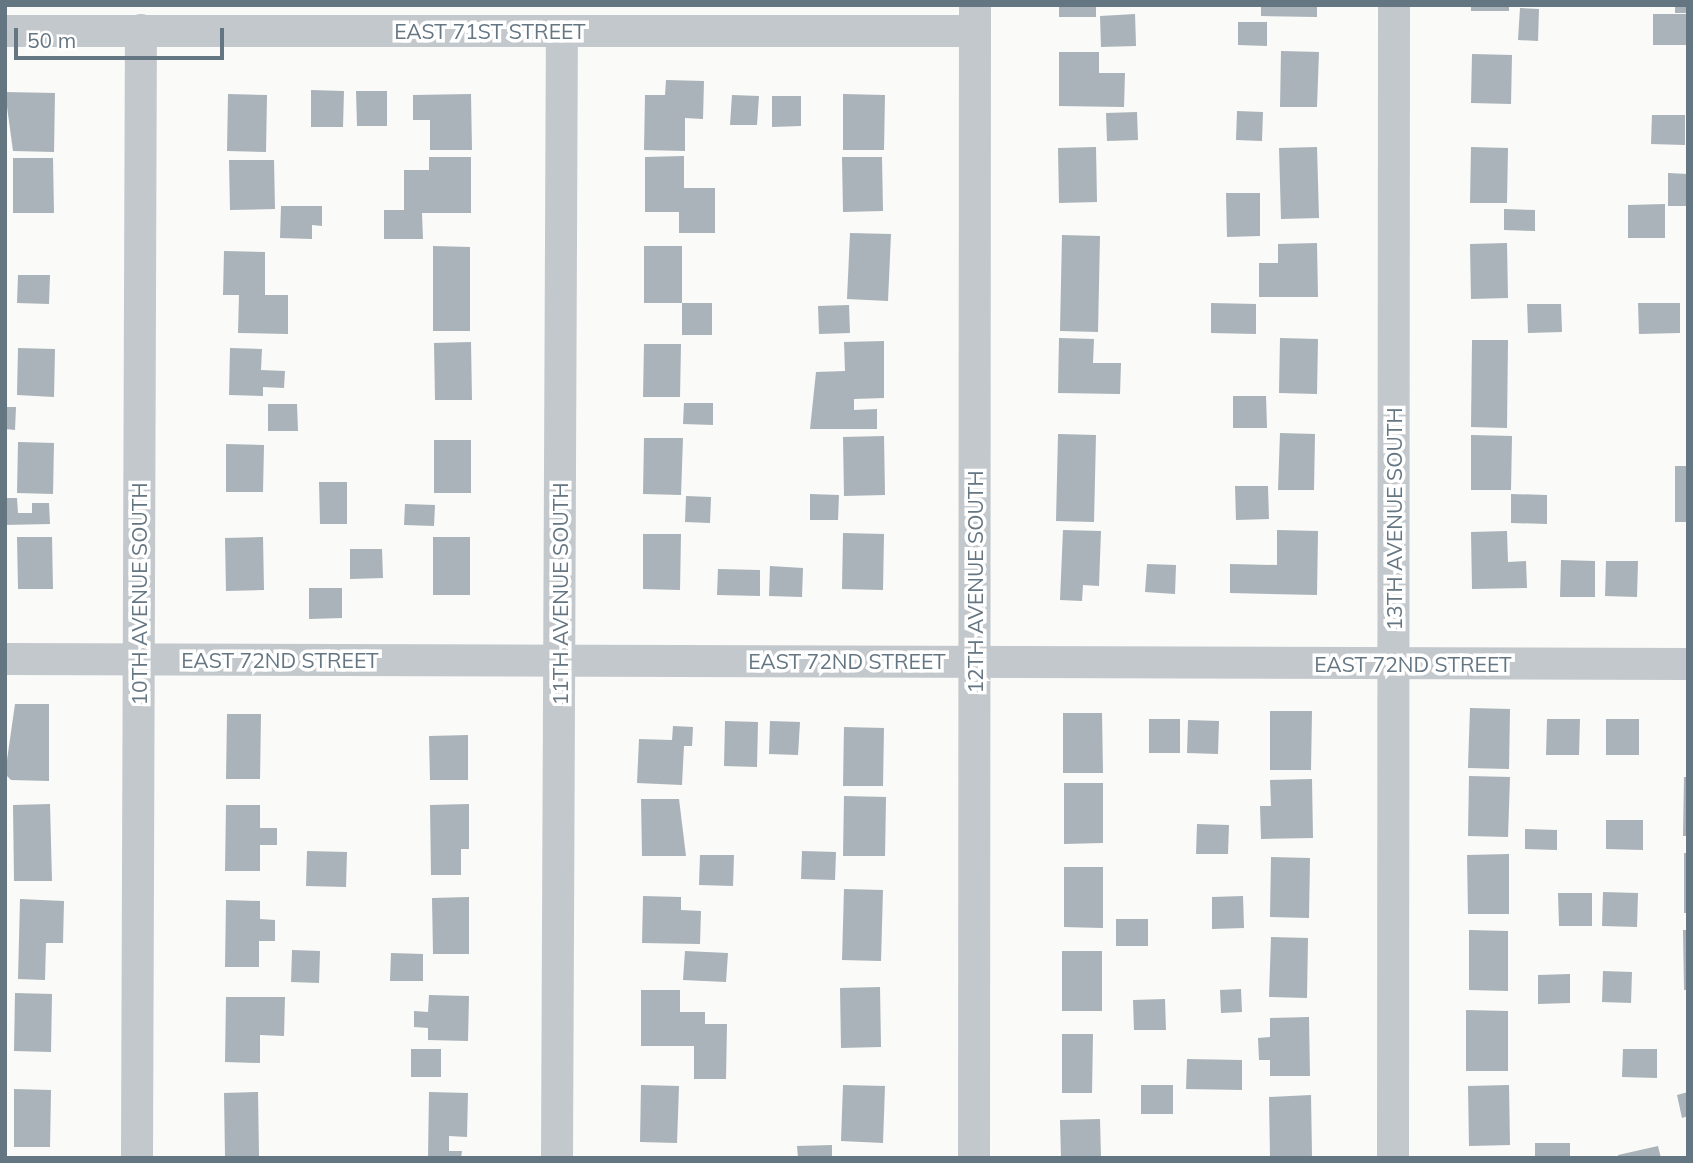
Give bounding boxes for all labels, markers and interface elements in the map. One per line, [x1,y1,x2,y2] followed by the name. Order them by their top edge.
[18,14,228,58] scale bar
[394,18,586,44] street label: EAST 71ST STREET
[27,27,76,53] text: 50 m
[1381,408,1407,630] street label: 13TH AVENUE SOUTH
[962,471,988,693] street label: 12TH AVENUE SOUTH
[126,483,152,705] street label: 10TH AVENUE SOUTH
[547,483,573,705] street label: 11TH AVENUE SOUTH
[181,647,379,673] street label: EAST 72ND STREET
[748,648,946,674] street label: EAST 72ND STREET
[1314,651,1512,677] street label: EAST 72ND STREET

